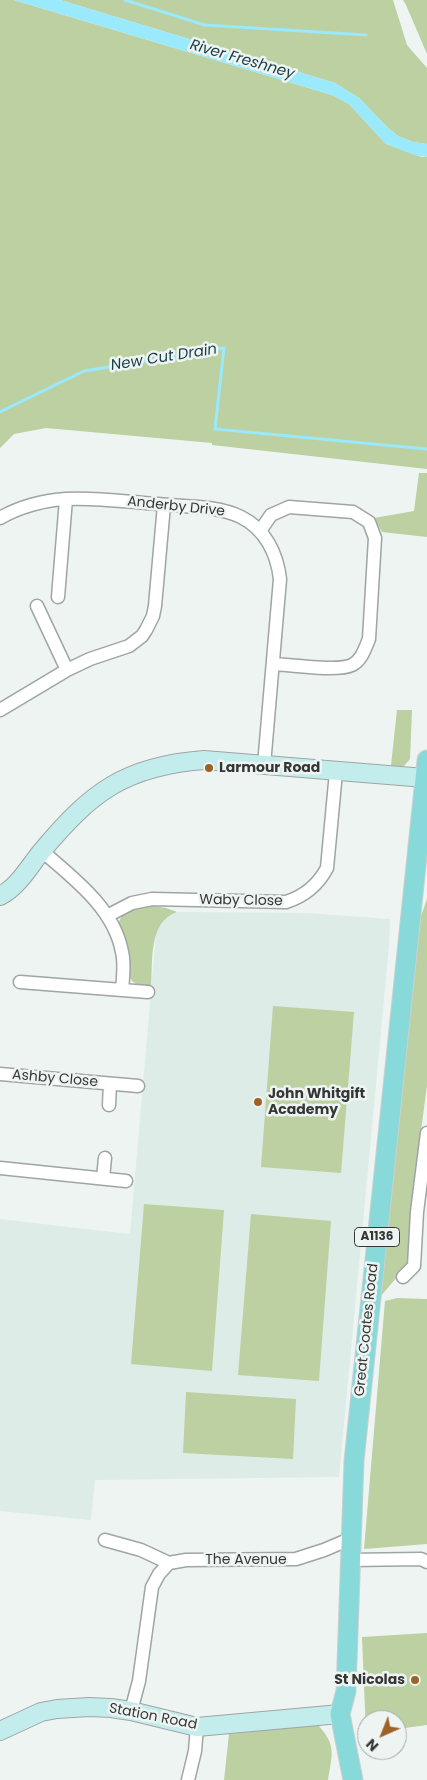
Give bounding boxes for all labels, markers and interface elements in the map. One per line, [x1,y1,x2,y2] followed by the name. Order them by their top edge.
[188,36,296,84] water label: River Freshney
[110,341,218,375] water label: New Cut Drain
[126,494,226,520] street label: Anderby Drive
[219,760,320,776] place label: Larmour Road
[203,762,215,774] marker: Larmour Road
[199,892,283,910] street label: Waby Close
[11,1067,99,1091] street label: Ashby Close
[268,1086,365,1118] place label: John Whitgift Academy
[252,1096,264,1108] marker: John Whitgift Academy
[354,1228,400,1246] road number: A1136
[352,1263,382,1397] street label: Great Coates Road
[205,1552,287,1568] street label: The Avenue
[334,1672,405,1688] place label: St Nicolas
[409,1674,421,1686] marker: St Nicolas
[108,1700,198,1734] street label: Station Road
[357,1710,407,1760] north arrow
[362,1734,383,1756] text: N

